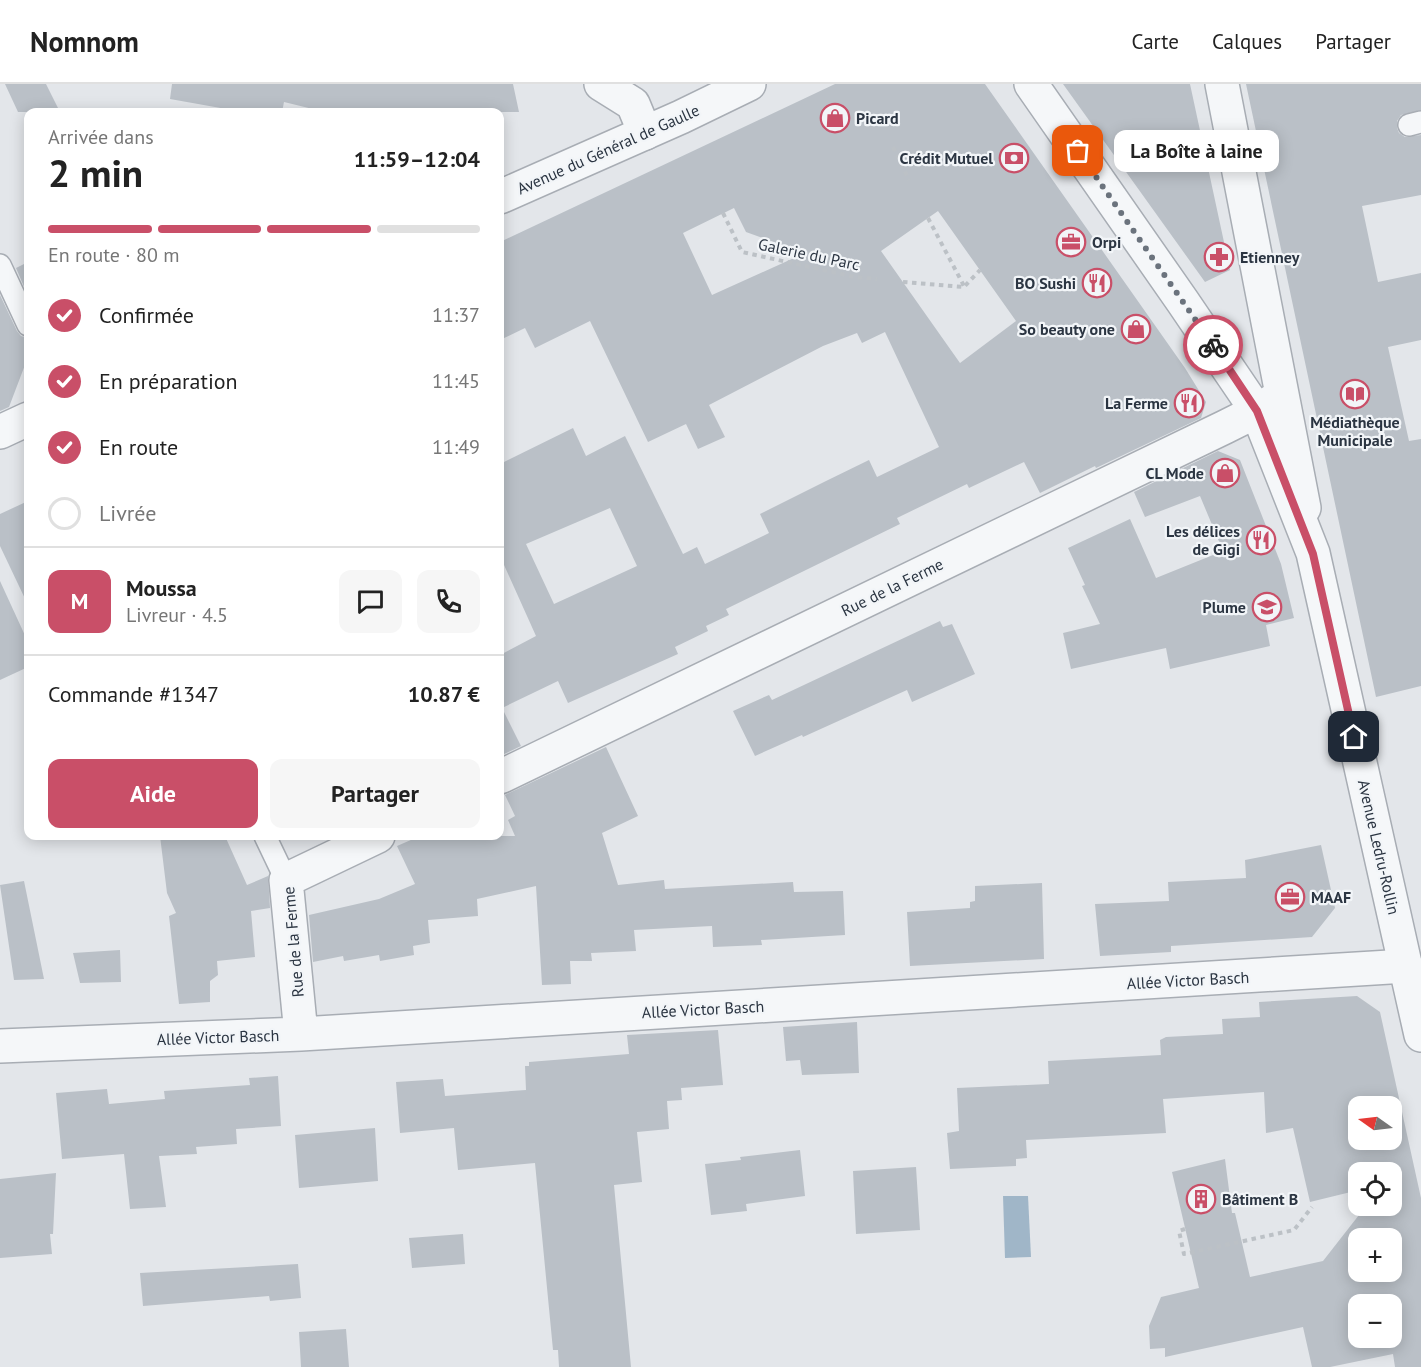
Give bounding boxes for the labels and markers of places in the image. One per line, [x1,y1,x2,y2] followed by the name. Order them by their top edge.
[819,102,851,134] shop icon: Picard
[856,108,899,128] place label: Picard
[1052,125,1103,176] pin
[1114,130,1279,172] callout: La Boîte à laine
[998,142,1030,174] bank icon: Crédit Mutuel
[899,148,993,168] place label: Crédit Mutuel
[1055,226,1087,258] office icon: Orpi
[1092,232,1121,252] place label: Orpi
[1203,241,1235,273] pharmacy icon: Etienney
[1240,247,1300,267] place label: Etienney
[1081,267,1113,299] restaurant icon: BO Sushi
[1015,273,1076,293] place label: BO Sushi
[1120,313,1152,345] shop icon: So beauty one
[1019,319,1115,339] place label: So beauty one
[1339,378,1371,410] library icon: Médiathèque Municipale
[1173,387,1205,419] restaurant icon: La Ferme
[1105,393,1168,413] place label: La Ferme
[1310,412,1400,450] place label: Médiathèque Municipale
[1209,457,1241,489] shop icon: CL Mode
[1145,463,1204,483] place label: CL Mode
[1166,521,1240,559] place label: Les délices de Gigi
[1245,524,1277,556] restaurant icon: Les délices de Gigi
[1251,591,1283,623] school or university icon: Plume
[1203,597,1246,617] place label: Plume
[1328,711,1379,762] pin
[1274,881,1306,913] office icon: MAAF
[1311,887,1351,907] place label: MAAF
[1185,1183,1217,1215] building icon: Bâtiment B
[1222,1189,1298,1209] place label: Bâtiment B

